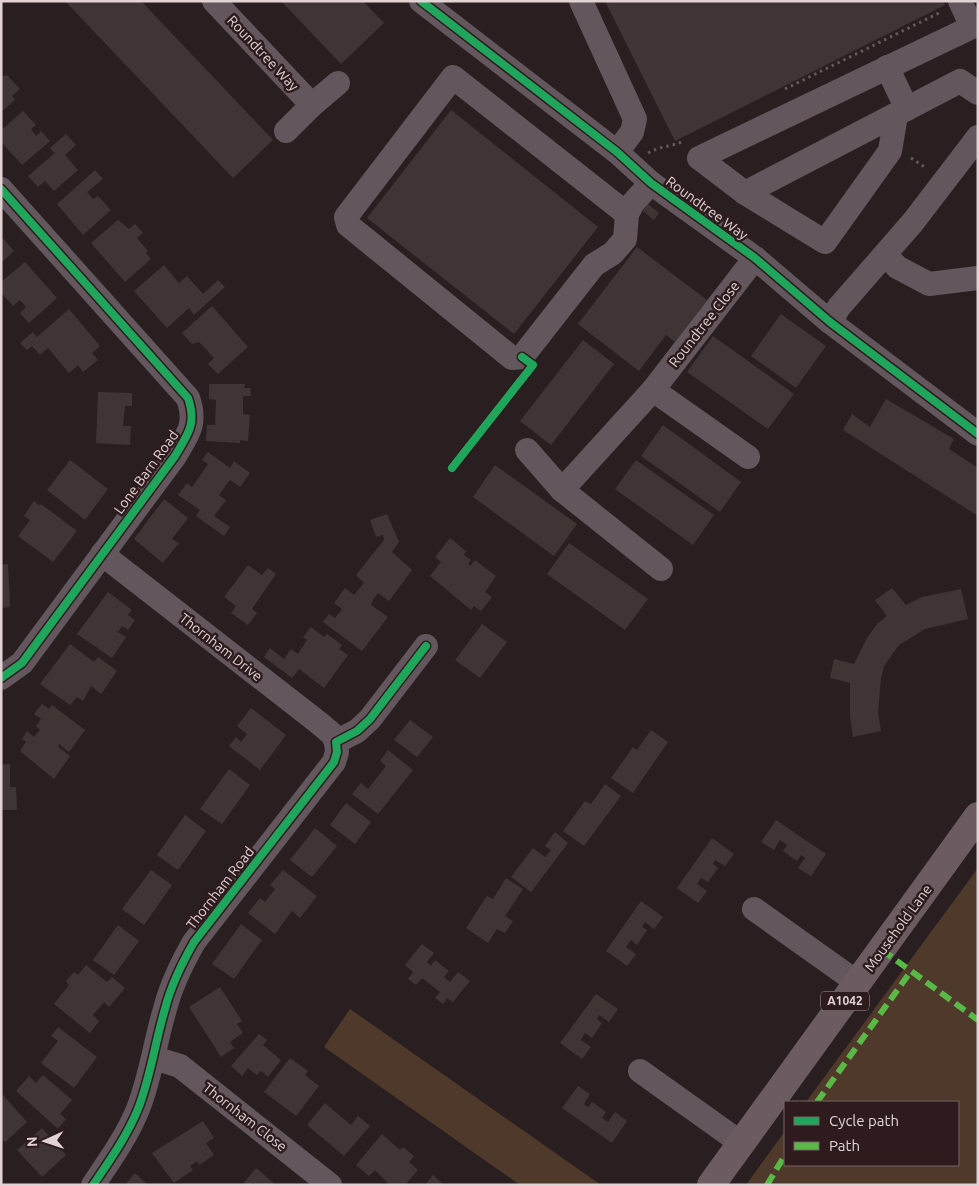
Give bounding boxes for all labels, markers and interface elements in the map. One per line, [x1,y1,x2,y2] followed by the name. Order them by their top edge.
[224,12,302,94] street label: Roundtree Way
[663,173,751,243] street label: Roundtree Way
[665,278,743,370] street label: Roundtree Close
[110,427,182,517] street label: Lone Barn Road
[176,610,266,684] street label: Thornham Drive
[183,844,257,932] street label: Thornham Road
[861,881,935,975] street label: Mousehold Lane
[821,991,869,1010] road number: A1042
[200,1079,290,1155] street label: Thornham Close
[784,1101,959,1166] legend
[829,1112,899,1129] text: Cycle path
[20,1116,70,1166] north arrow
[24,1136,40,1147] text: N
[829,1137,860,1154] text: Path

